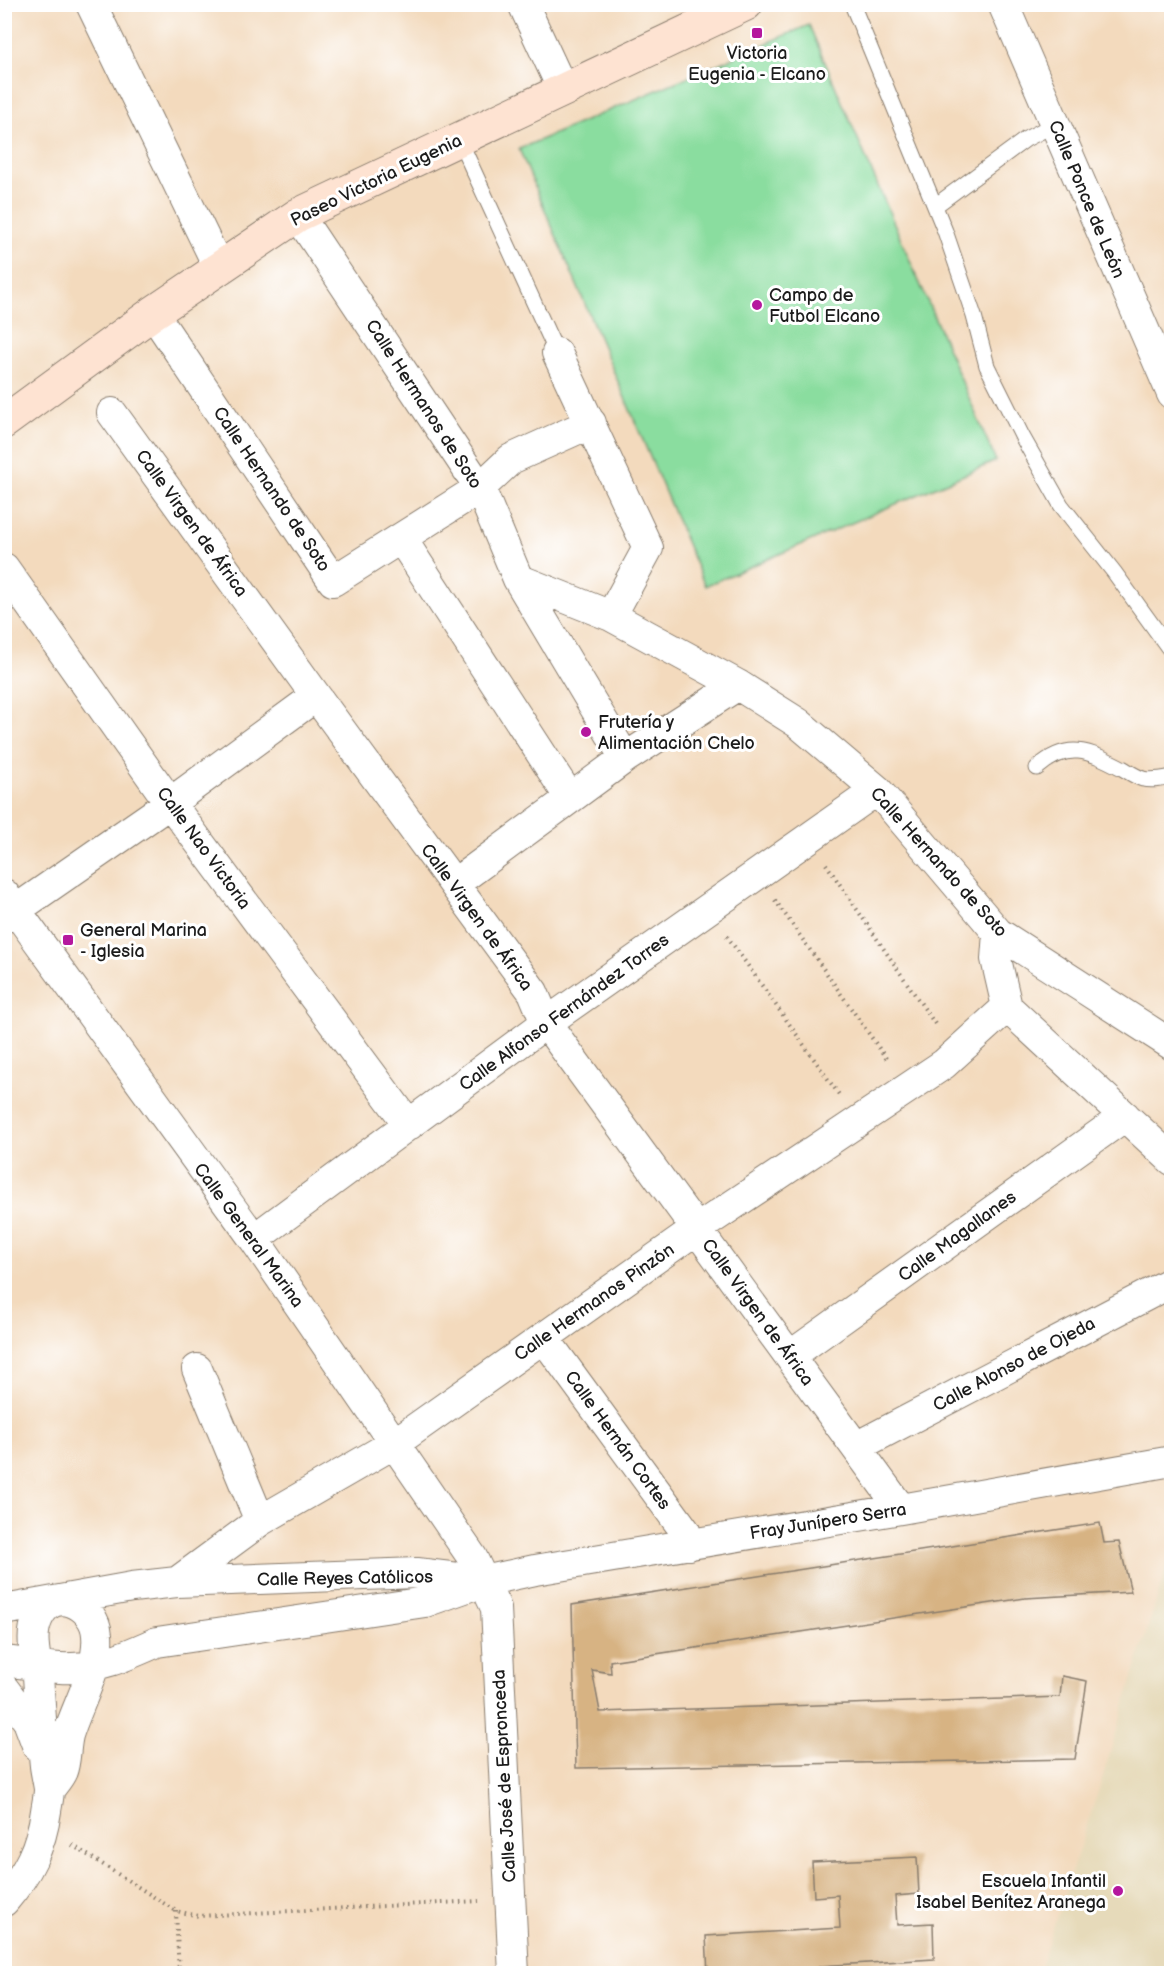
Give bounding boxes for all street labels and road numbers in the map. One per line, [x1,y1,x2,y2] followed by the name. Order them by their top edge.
[1044,117,1129,281] street label: Calle Ponce de León
[287,130,465,231] street label: Paseo Victoria Eugenia
[361,316,486,493] street label: Calle Hermanos de Soto
[209,403,335,576] street label: Calle Hernando de Soto
[131,445,254,601] street label: Calle Virgen de África
[152,783,255,913] street label: Calle Nao Victoria
[866,783,1011,942] street label: Calle Hernando de Soto
[416,839,539,995] street label: Calle Virgen de África
[455,929,673,1095] street label: Calle Alfonso Fernández Torres
[189,1159,308,1312] street label: Calle General Marina
[894,1187,1020,1286] street label: Calle Magallanes
[697,1234,820,1390] street label: Calle Virgen de África
[510,1239,678,1366] street label: Calle Hermanos Pinzón
[930,1313,1099,1416] street label: Calle Alonso de Ojeda
[560,1367,675,1514] street label: Calle Hernán Cortes
[748,1499,908,1544] street label: Fray Junípero Serra
[257,1566,433,1591] street label: Calle Reyes Católicos
[488,1669,521,1883] street label: Calle José de Espronceda

